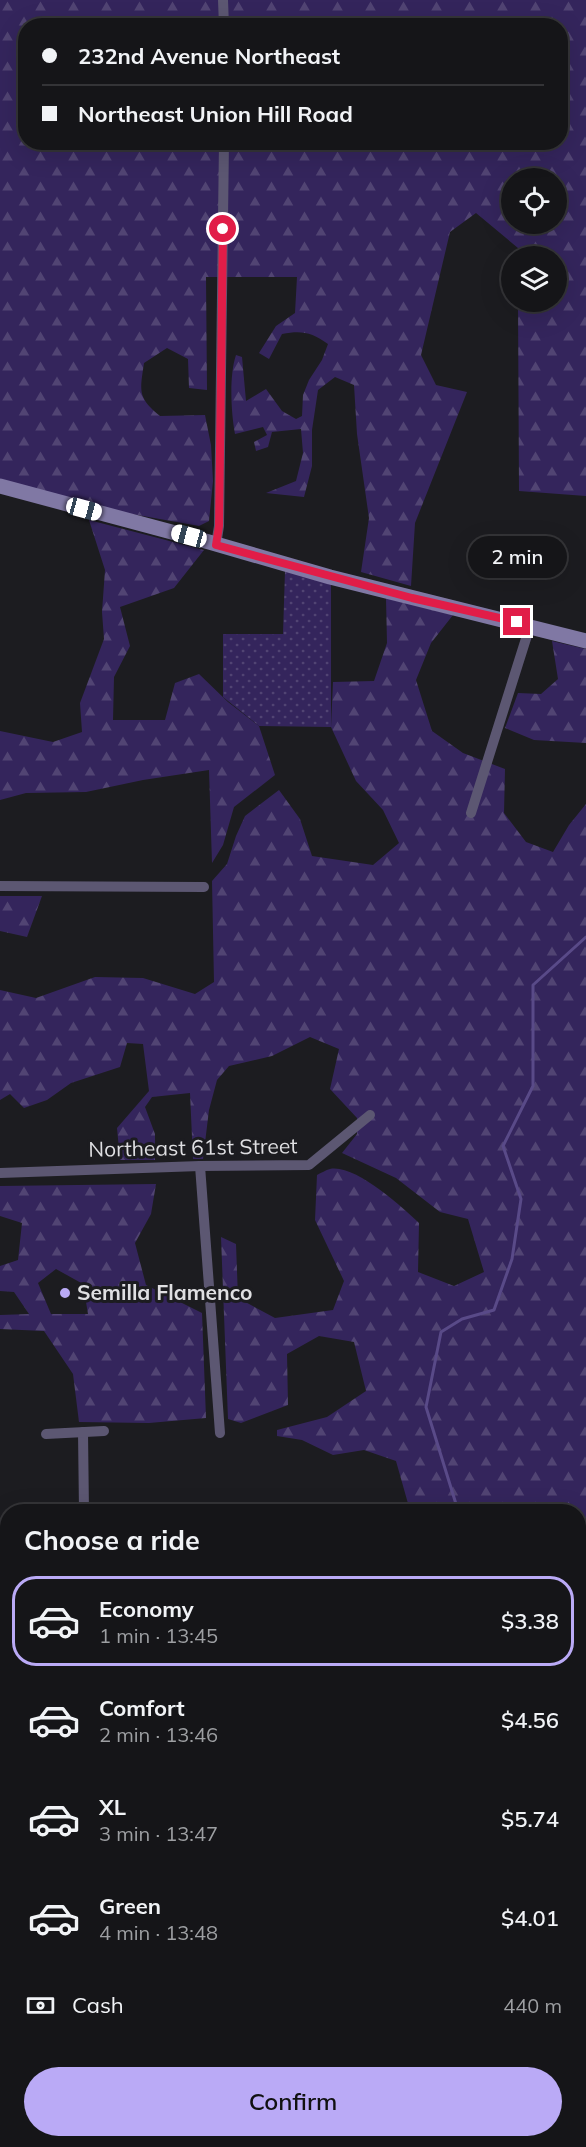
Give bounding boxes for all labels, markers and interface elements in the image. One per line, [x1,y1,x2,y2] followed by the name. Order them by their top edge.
[78,42,340,70] text: 232nd Avenue Northeast
[78,100,353,128] text: Northeast Union Hill Road
[501,168,567,312] map controls
[501,168,567,234] button: locate
[209,215,236,242] route start
[501,246,567,312] button: layers
[64,496,104,522] car
[169,523,209,549] car
[468,535,566,577] callout: 2 min
[492,544,543,569] text: 2 min
[503,608,530,635] route end
[88,1132,298,1162] street label: Northeast 61st Street
[77,1279,253,1305] place label: Semilla Flamenco
[58,1286,72,1300] marker: Semilla Flamenco
[24,1523,200,1557] text: Choose a ride
[27,1594,81,1648] icon: car
[99,1595,194,1623] text: Economy
[501,1607,559,1635] text: $3.38
[99,1623,218,1648] text: 1 min · 13:45
[27,1693,81,1747] icon: car
[99,1694,185,1722] text: Comfort
[501,1706,559,1734] text: $4.56
[99,1722,218,1747] text: 2 min · 13:46
[27,1792,81,1846] icon: car
[99,1793,126,1821] text: XL
[501,1805,559,1833] text: $5.74
[99,1821,218,1846] text: 3 min · 13:47
[27,1891,81,1945] icon: car
[99,1892,161,1920] text: Green
[501,1904,559,1932] text: $4.01
[99,1920,218,1945] text: 4 min · 13:48
[24,1989,57,2022] icon: cash
[72,1991,124,2019] text: Cash
[503,1993,562,2018] text: 440 m
[24,2067,562,2136] button: Confirm

